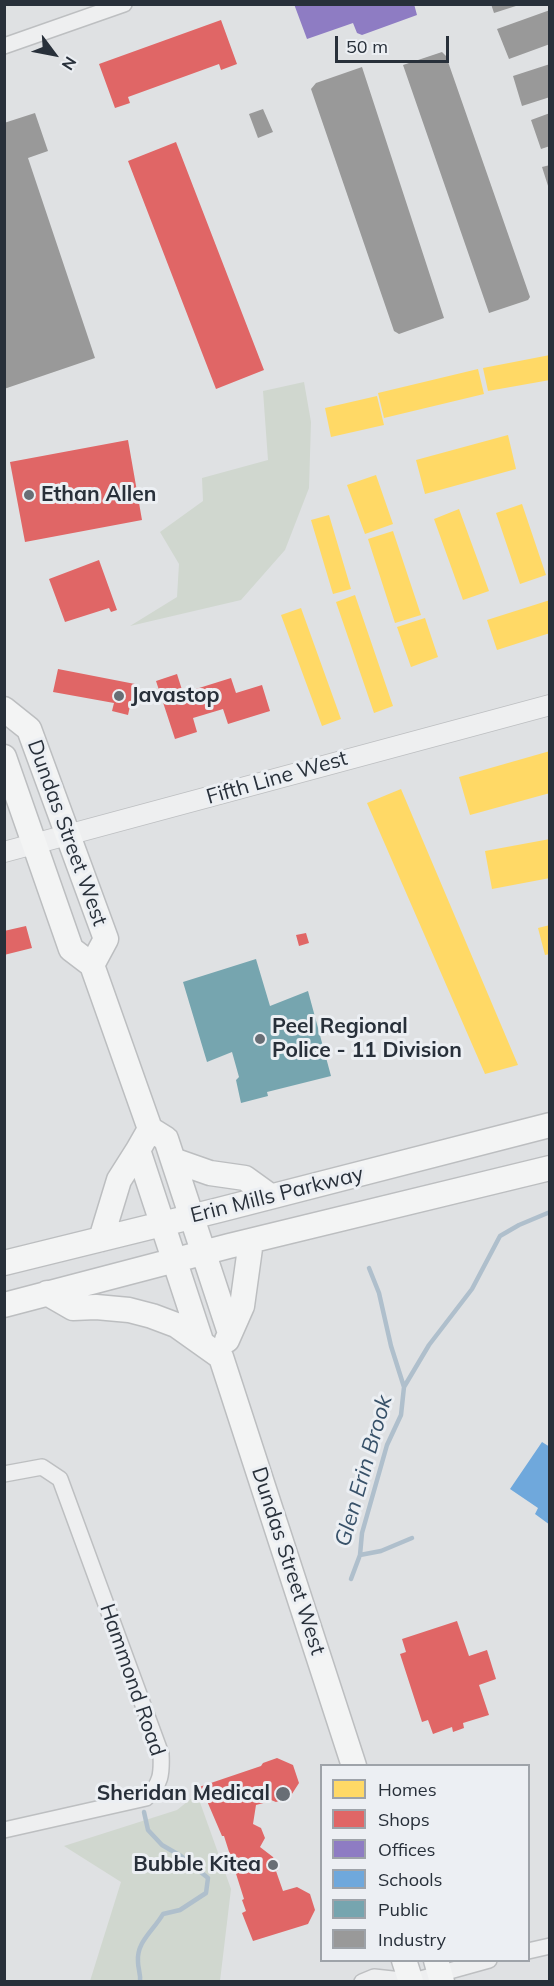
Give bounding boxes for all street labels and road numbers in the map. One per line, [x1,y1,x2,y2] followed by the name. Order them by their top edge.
[22,737,112,929] street label: Dundas Street West
[204,746,350,810] street label: Fifth Line West
[188,1161,366,1229] street label: Erin Mills Parkway
[246,1464,330,1658] street label: Dundas Street West
[94,1601,170,1759] street label: Hammond Road

